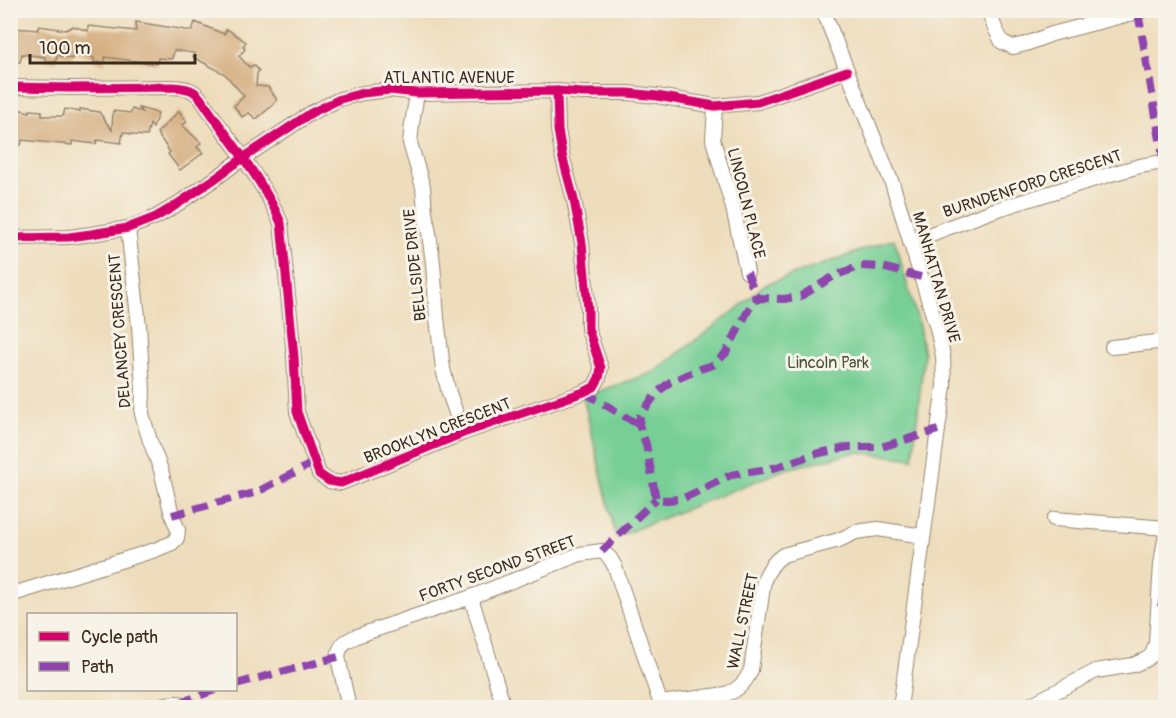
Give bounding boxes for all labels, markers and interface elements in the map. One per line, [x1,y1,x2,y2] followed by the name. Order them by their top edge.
[30,27,195,65] scale bar
[39,37,91,60] text: 100 m
[383,68,515,88] street label: ATLANTIC AVENUE
[723,146,769,261] street label: LINCOLN PLACE
[940,146,1124,222] street label: BURNDENFORD CRESCENT
[399,208,431,322] street label: BELLSIDE DRIVE
[908,209,964,345] street label: MANHATTAN DRIVE
[105,253,135,409] street label: DELANCEY CRESCENT
[787,353,869,373] park label: Lincoln Park
[361,394,514,468] street label: BROOKLYN CRESCENT
[416,531,578,607] street label: FORTY SECOND STREET
[723,571,763,671] street label: WALL STREET
[27,613,237,691] legend
[81,626,158,649] text: Cycle path
[81,656,114,679] text: Path

